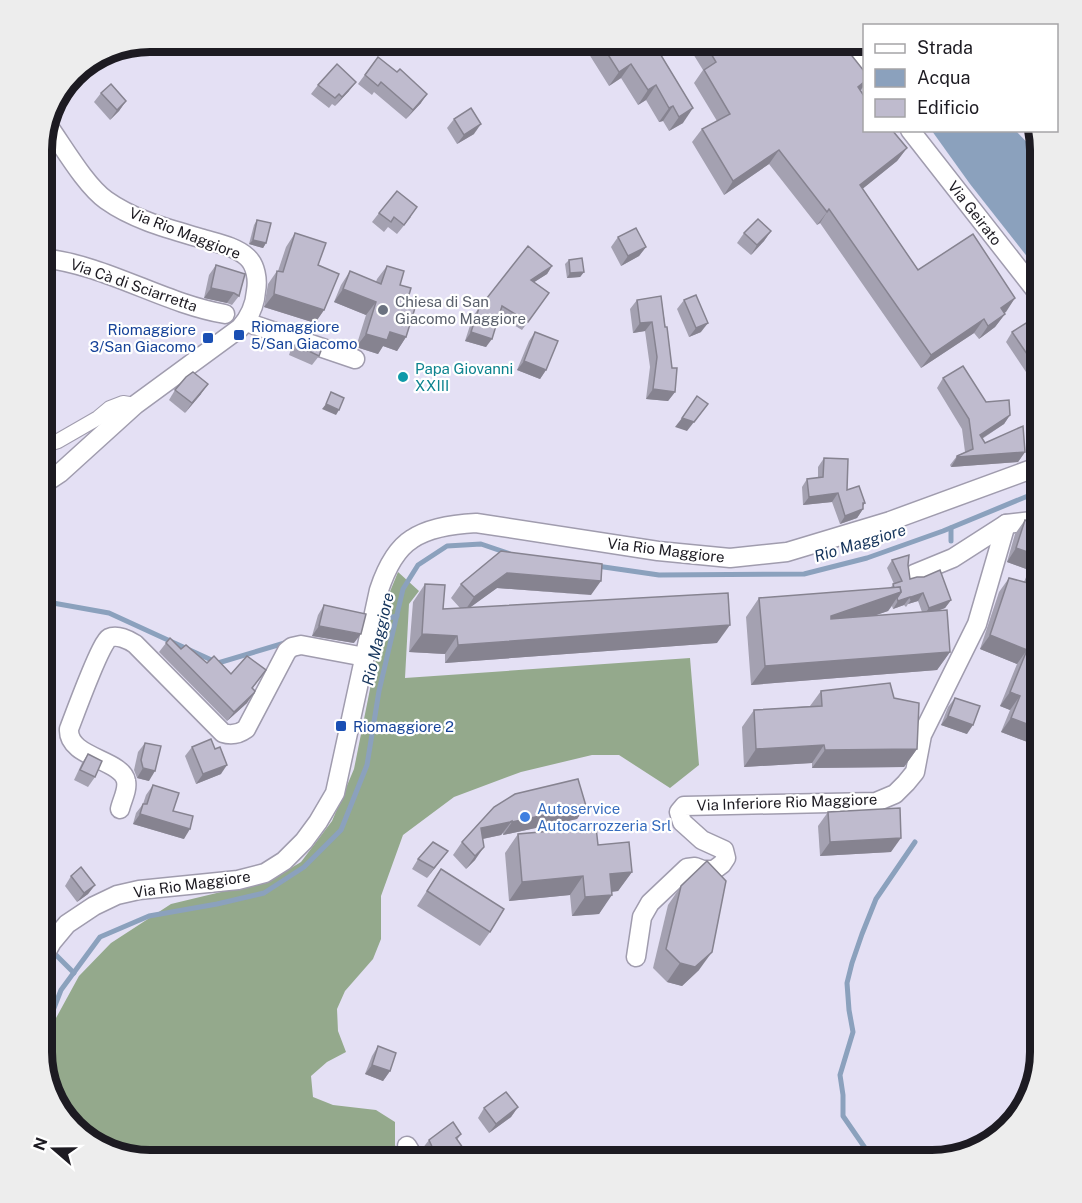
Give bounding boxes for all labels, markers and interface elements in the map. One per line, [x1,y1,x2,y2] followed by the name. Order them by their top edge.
[863,24,1058,132] legend
[917,37,973,58] text: Strada
[917,67,970,88] text: Acqua
[917,97,979,118] text: Edificio
[945,178,1005,248] street label: Via Geirato
[127,204,243,262] street label: Via Rio Maggiore
[68,255,200,315] street label: Via Cà di Sciarretta
[395,293,526,327] place label: Chiesa di San Giacomo Maggiore
[376,303,390,317] marker: Chiesa di San Giacomo Maggiore
[251,318,358,352] place label: Riomaggiore 5/San Giacomo
[90,321,196,355] place label: Riomaggiore 3/San Giacomo
[232,328,246,342] marker: Riomaggiore 5/San Giacomo
[201,331,215,345] marker: Riomaggiore 3/San Giacomo
[415,360,513,394] place label: Papa Giovanni XXIII
[396,370,410,384] marker: Papa Giovanni XXIII
[812,520,908,566] water label: Rio Maggiore
[606,534,726,566] street label: Via Rio Maggiore
[358,590,398,687] water label: Rio Maggiore
[353,718,454,735] place label: Riomaggiore 2
[334,719,348,733] marker: Riomaggiore 2
[696,790,878,814] street label: Via Inferiore Rio Maggiore
[537,800,672,834] place label: Autoservice Autocarrozzeria Srl
[518,810,532,824] marker: Autoservice Autocarrozzeria Srl
[132,867,252,901] street label: Via Rio Maggiore
[24,1119,84,1179] north arrow
[29,1135,51,1153] text: N

